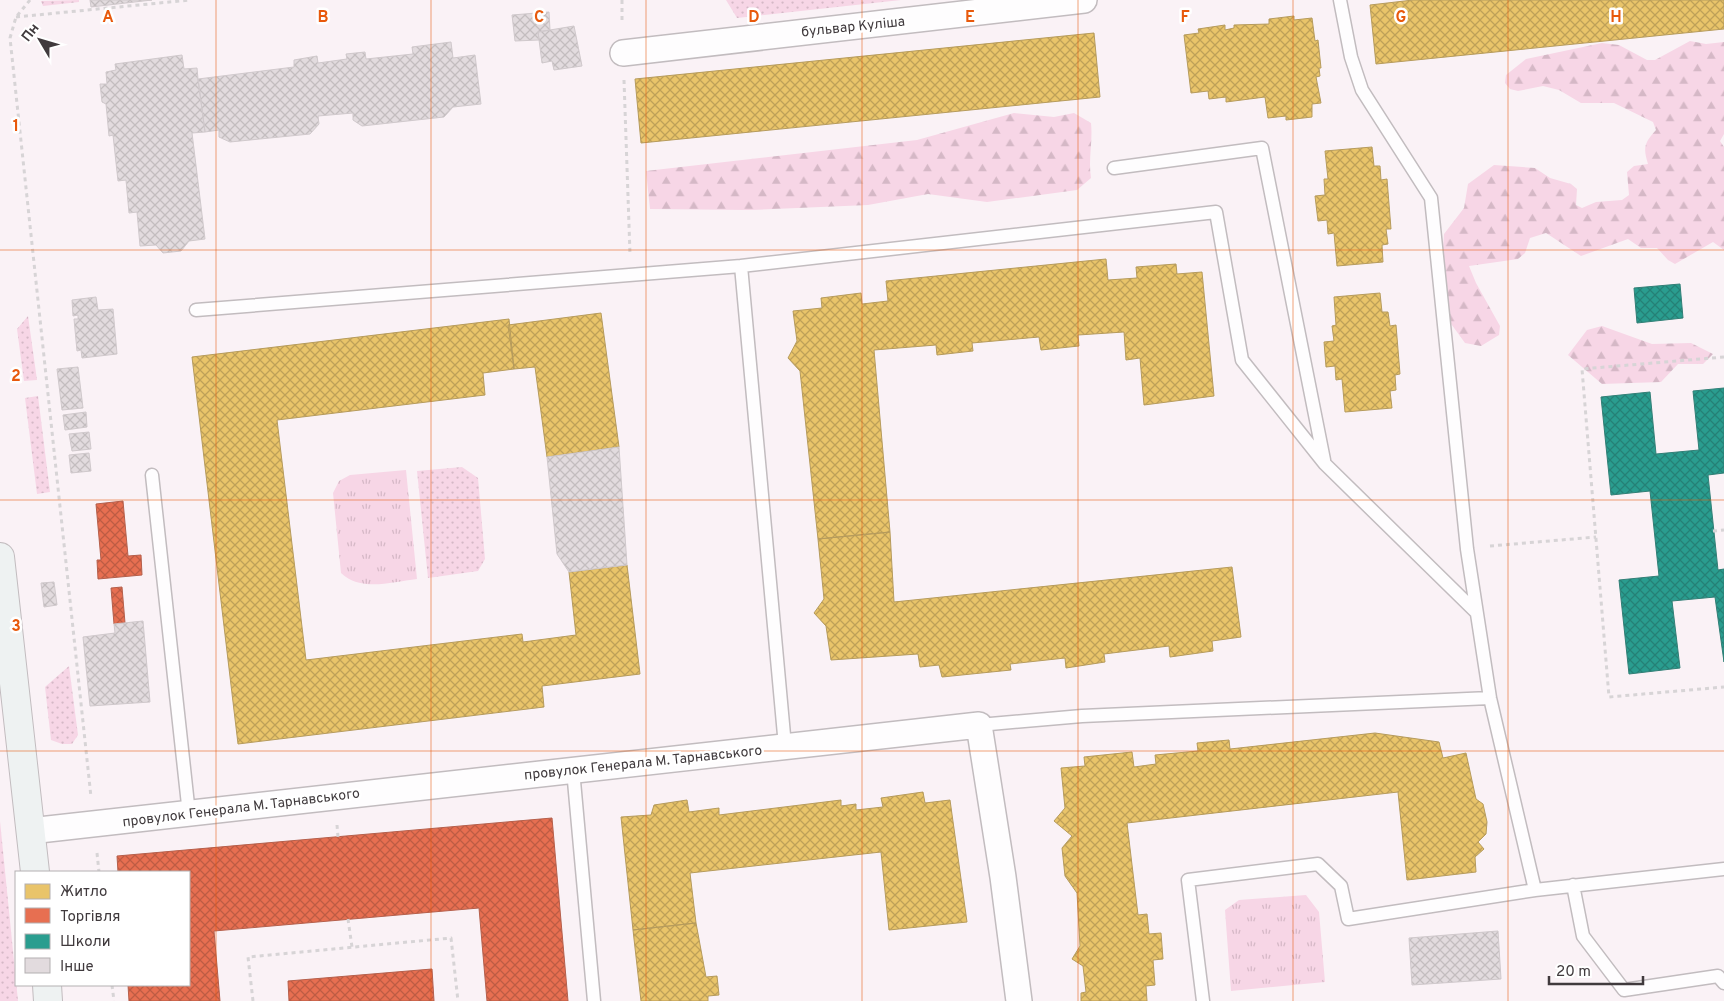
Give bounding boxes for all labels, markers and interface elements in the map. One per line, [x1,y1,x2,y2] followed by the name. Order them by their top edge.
[102,8,114,28] text: A
[317,8,329,28] text: B
[534,8,544,28] text: C
[748,8,760,28] text: D
[965,8,975,28] text: E
[1180,8,1190,28] text: F
[1396,8,1406,28] text: G
[1610,8,1622,28] text: H
[800,14,906,41] street label: бульвар Куліша
[15,15,65,65] north arrow
[18,20,43,46] text: Пн
[13,117,19,137] text: 1
[11,367,21,387] text: 2
[11,617,21,637] text: 3
[523,743,763,784] street label: провулок Генерала М. Тарнавського
[121,785,361,832] street label: провулок Генерала М. Тарнавського
[15,871,190,986] legend
[60,883,107,902] text: Житло
[60,908,121,927] text: Торгівля
[60,933,111,952] text: Школи
[1549,954,1643,986] scale bar
[60,958,94,977] text: Інше
[1556,963,1591,982] text: 20 m

